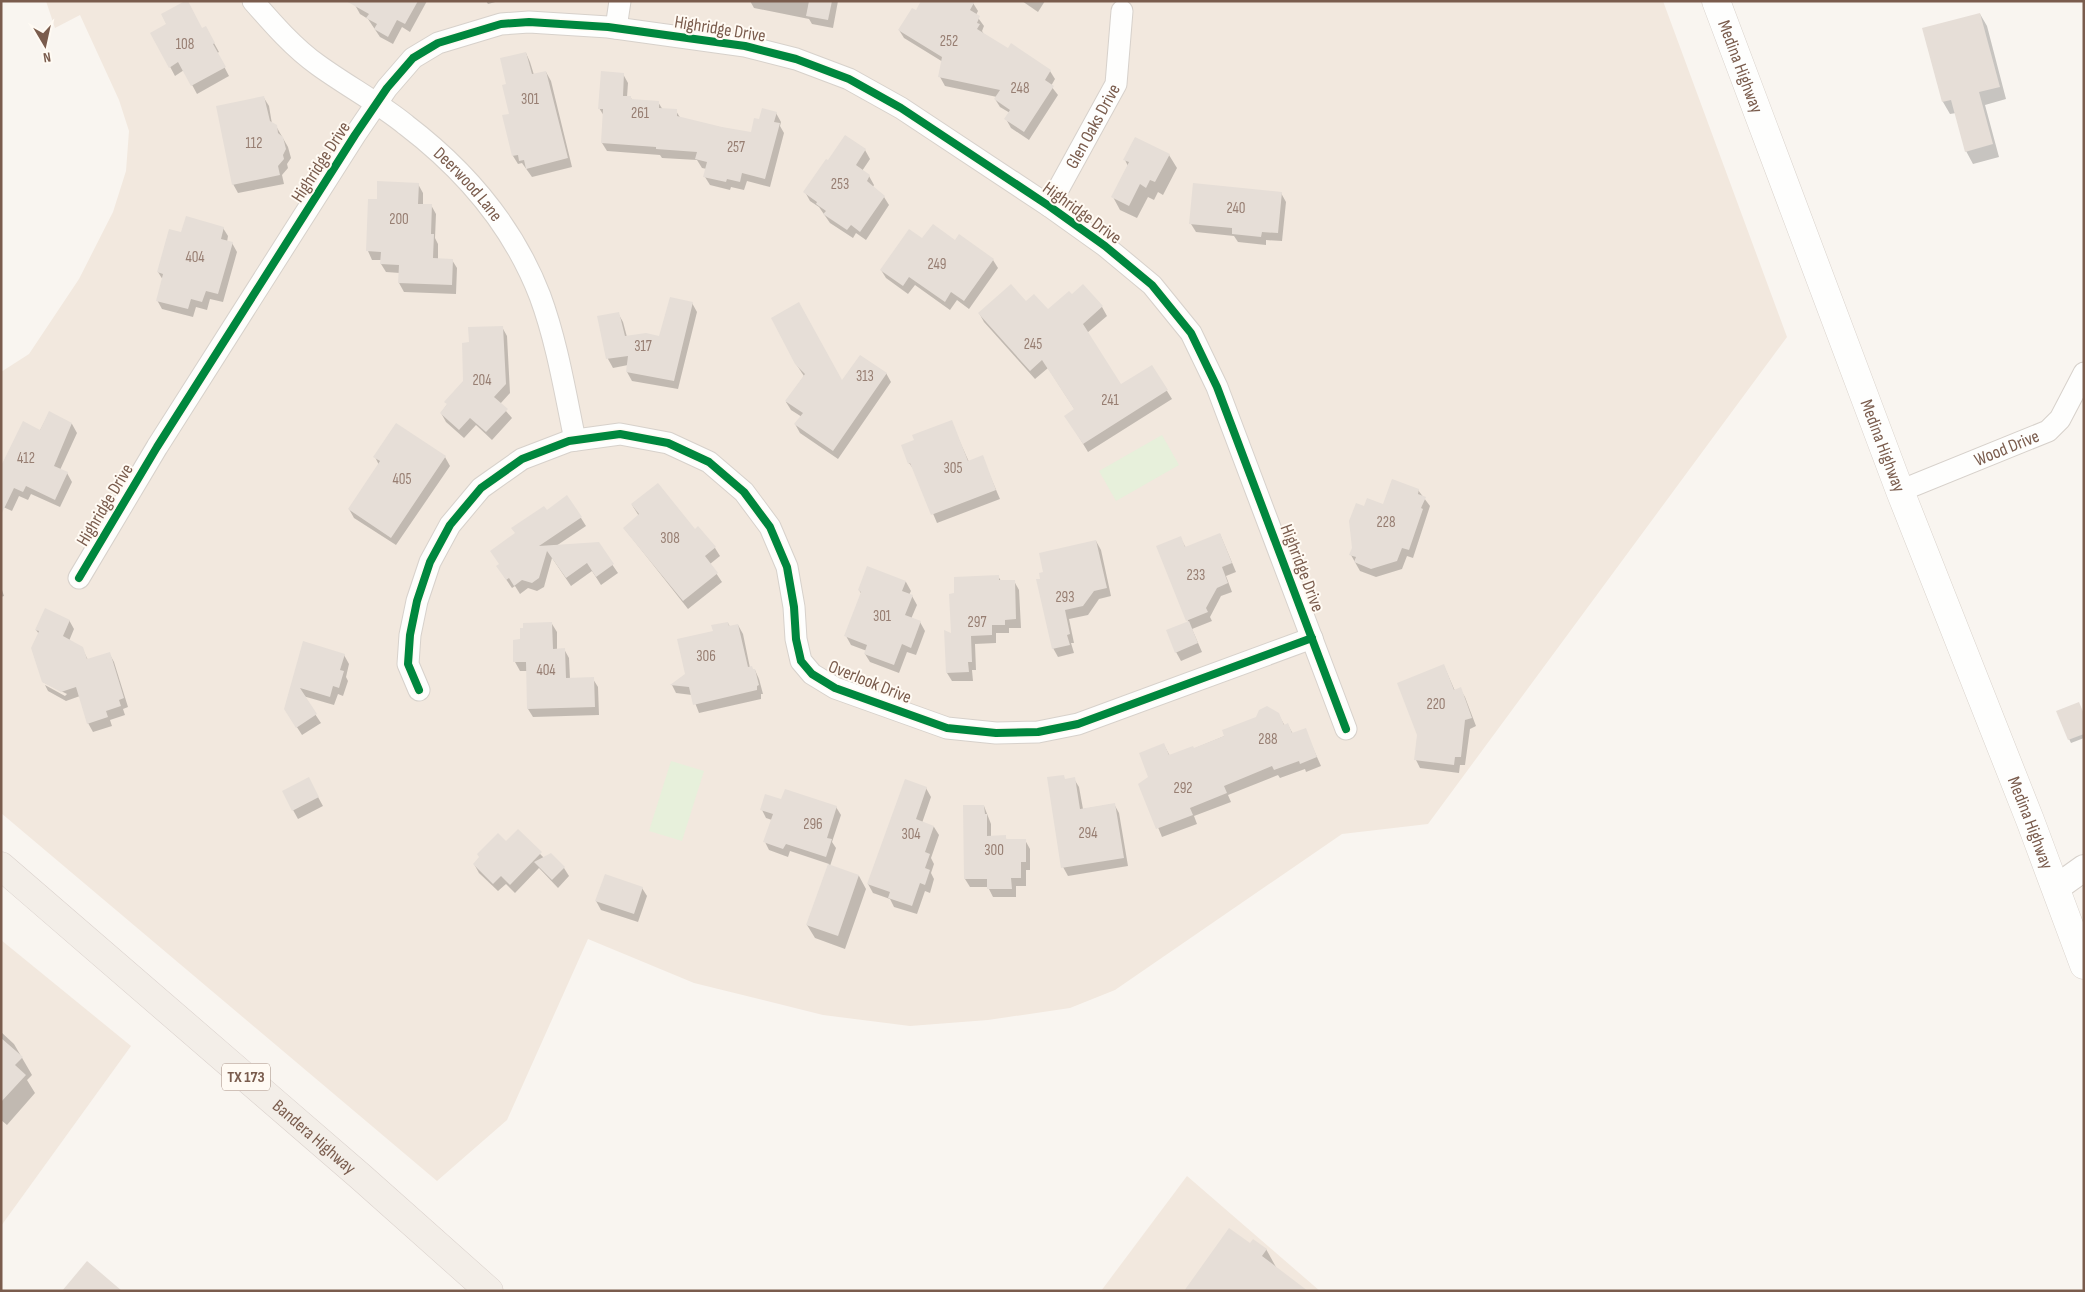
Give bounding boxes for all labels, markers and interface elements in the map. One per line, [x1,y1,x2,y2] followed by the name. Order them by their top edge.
[673,11,767,47] street label: Highridge Drive
[1714,17,1768,116] street label: Medina Highway
[20,20,70,70] north arrow
[940,32,958,51] house number: 252
[176,35,194,54] house number: 108
[42,48,52,66] text: N
[1011,79,1029,98] house number: 248
[1061,80,1124,172] street label: Glen Oaks Drive
[521,90,540,109] house number: 301
[631,104,650,123] house number: 261
[287,118,355,206] street label: Highridge Drive
[246,134,262,153] house number: 112
[727,138,745,157] house number: 257
[430,142,507,225] street label: Deerwood Lane
[831,175,849,194] house number: 253
[1039,177,1125,249] street label: Highridge Drive
[1226,199,1246,218] house number: 240
[389,210,409,229] house number: 200
[185,248,205,267] house number: 404
[927,255,947,274] house number: 249
[1024,335,1042,354] house number: 245
[634,337,652,356] house number: 317
[856,367,874,386] house number: 313
[472,371,492,390] house number: 204
[1101,391,1120,410] house number: 241
[1856,396,1910,495] street label: Medina Highway
[1971,425,2042,470] street label: Wood Drive
[17,449,35,468] house number: 412
[944,459,963,478] house number: 305
[72,460,138,550] street label: Highridge Drive
[393,470,411,489] house number: 405
[1377,513,1395,532] house number: 228
[1276,521,1328,615] street label: Highridge Drive
[660,529,680,548] house number: 308
[1187,566,1205,585] house number: 233
[1055,588,1075,607] house number: 293
[873,607,892,626] house number: 301
[968,613,986,632] house number: 297
[696,647,716,666] house number: 306
[825,656,915,708] street label: Overlook Drive
[536,661,556,680] house number: 404
[1426,695,1446,714] house number: 220
[1258,730,1278,749] house number: 288
[2003,773,2058,872] street label: Medina Highway
[1173,779,1193,798] house number: 292
[803,815,823,834] house number: 296
[1078,824,1098,843] house number: 294
[901,825,921,844] house number: 304
[984,841,1004,860] house number: 300
[222,1064,270,1090] road number: TX 173
[268,1095,360,1178] street label: Bandera Highway

